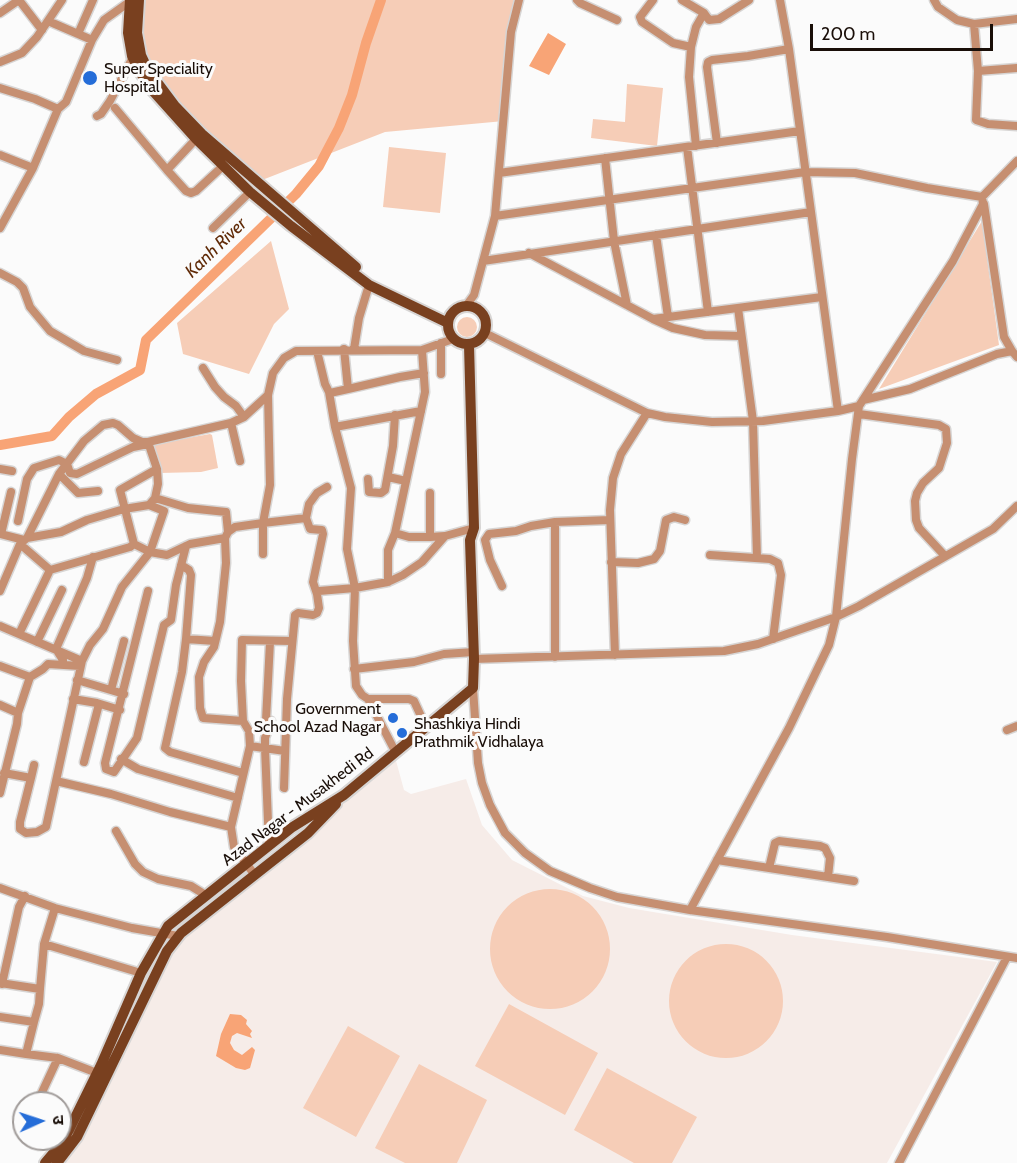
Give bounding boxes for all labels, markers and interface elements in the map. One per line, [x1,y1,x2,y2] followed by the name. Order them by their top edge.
[813,12,996,50] scale bar
[821,23,875,45] text: 200 m
[104,59,213,97] place label: Super Speciality Hospital
[81,69,99,87] marker: Super Speciality Hospital
[181,213,251,283] water label: Kanh River
[254,699,381,737] place label: Government School Azad Nagar
[386,711,400,725] marker: Government School Azad Nagar
[414,714,544,752] place label: Shashkiya Hindi Prathmik Vidhalaya
[395,726,409,740] marker: Shashkiya Hindi Prathmik Vidhalaya
[218,744,378,870] street label: Azad Nagar - Musakhedi Rd
[12,1091,72,1151] north arrow
[49,1115,68,1125] text: उ

